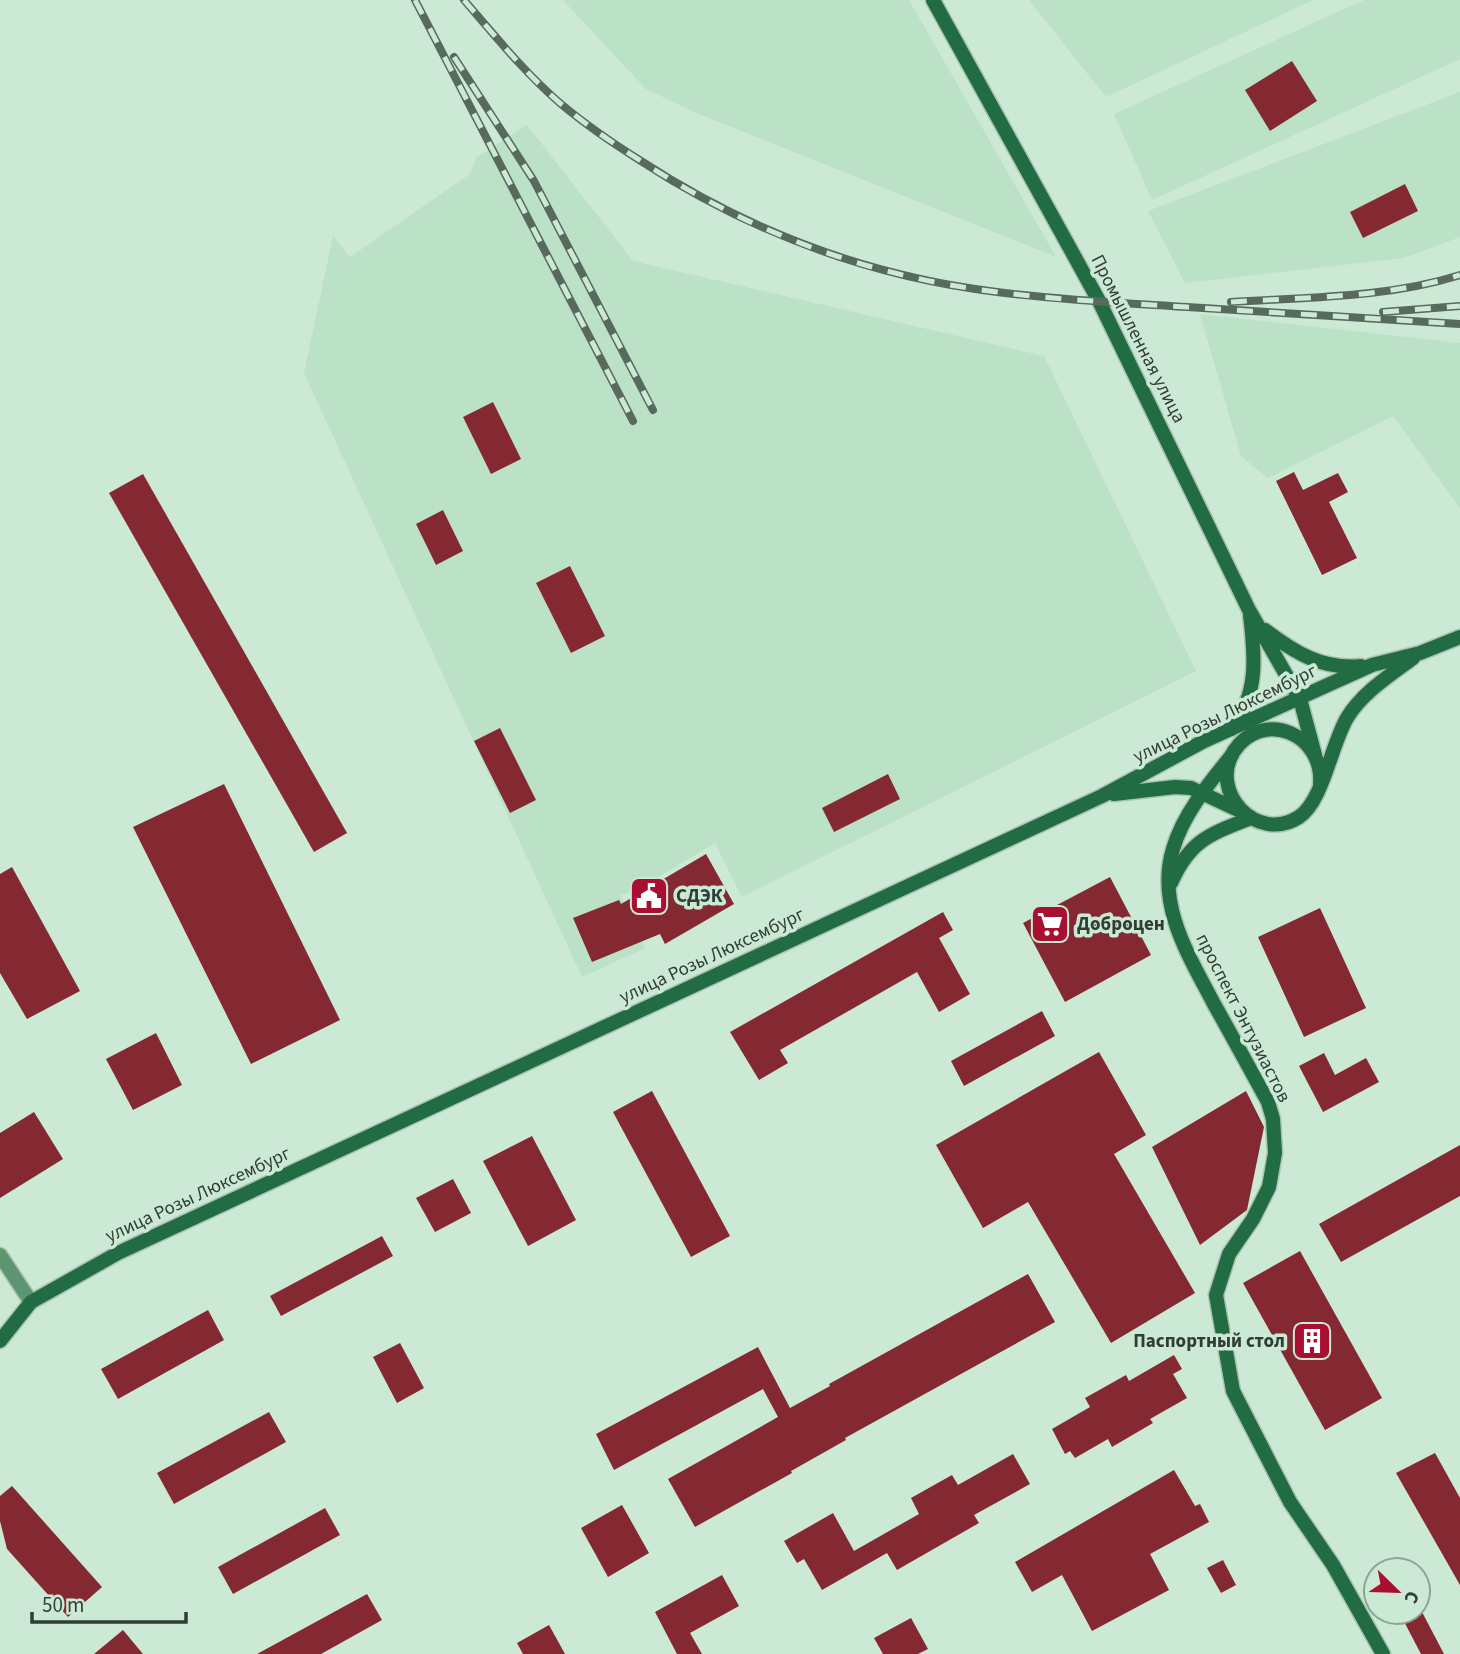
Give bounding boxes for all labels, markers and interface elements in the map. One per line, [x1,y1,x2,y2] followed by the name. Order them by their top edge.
[1084,250,1192,428] street label: Промышленная улица
[1129,658,1322,770] street label: улица Розы Люксембург
[628,875,670,917] public building icon: СДЭК
[676,883,723,910] place label: СДЭК
[615,901,809,1011] street label: улица Розы Люксембург
[1029,903,1071,945] supermarket icon: Доброцен
[1077,911,1165,938] place label: Доброцен
[1189,929,1297,1107] street label: проспект Энтузиастов
[101,1140,295,1250] street label: улица Розы Люксембург
[1291,1320,1333,1362] building icon: Паспортный стол
[1133,1328,1285,1355] place label: Паспортный стол
[1362,1556,1432,1626] north arrow
[32,1580,186,1624] scale bar
[1397,1587,1426,1607] text: С
[42,1590,84,1620] text: 50 m

